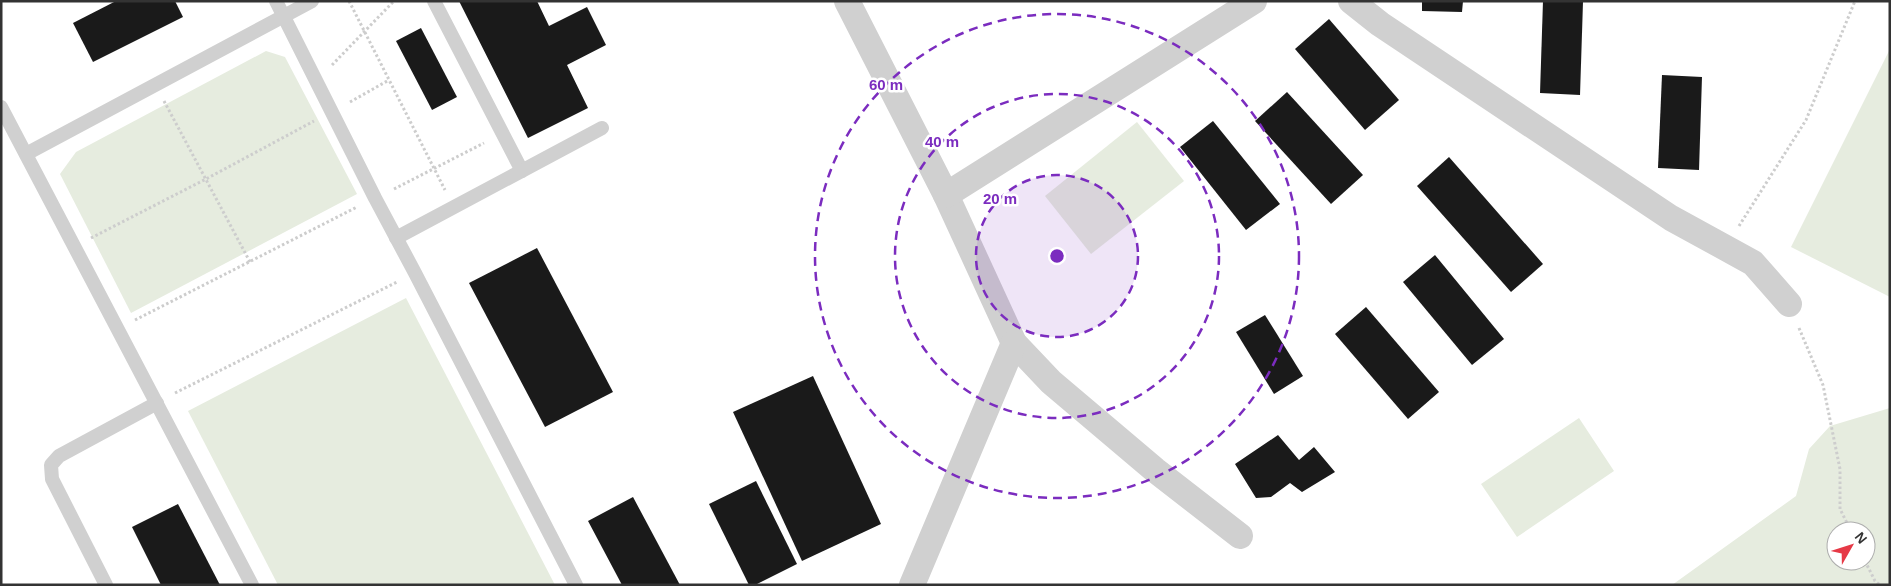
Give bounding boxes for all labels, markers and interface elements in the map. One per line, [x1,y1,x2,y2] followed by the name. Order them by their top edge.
[869,76,903,93] text: 60 m
[925,133,959,150] text: 40 m
[983,190,1017,207] text: 20 m
[1048,247,1066,265] centre of rings
[1826,521,1876,571] north arrow
[1852,529,1871,547] text: N

